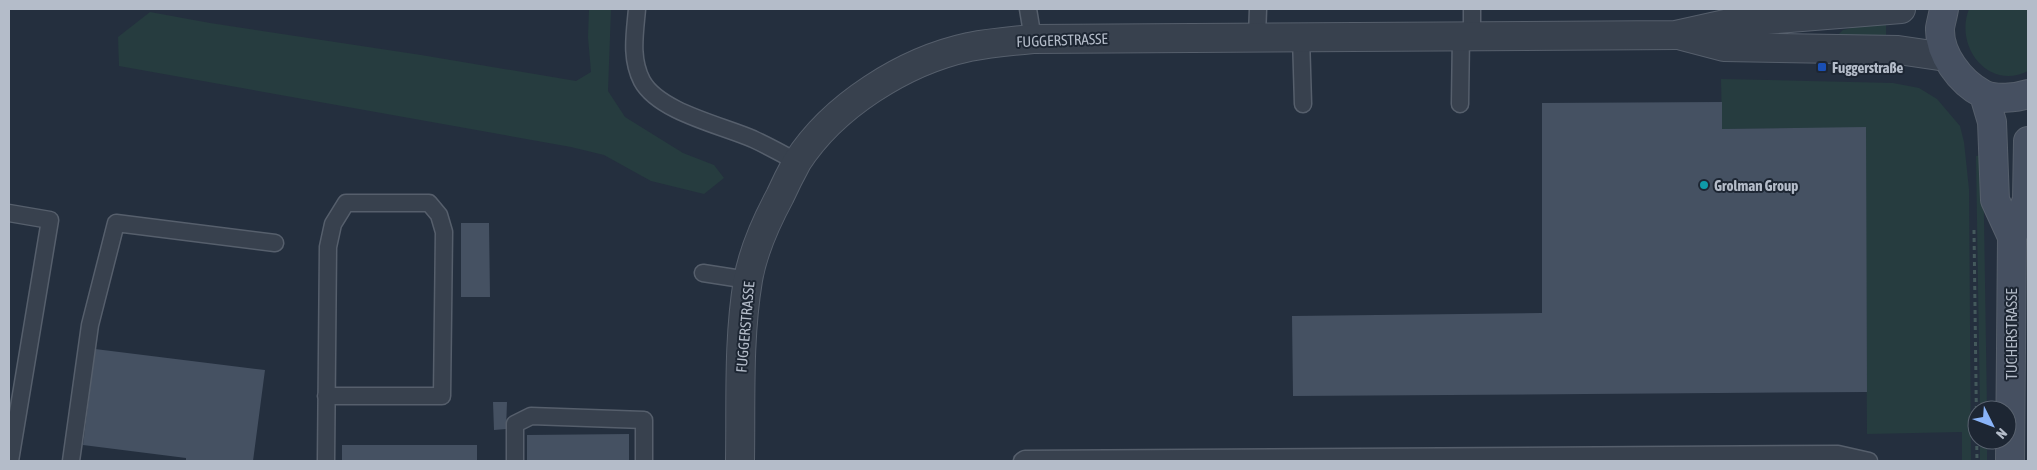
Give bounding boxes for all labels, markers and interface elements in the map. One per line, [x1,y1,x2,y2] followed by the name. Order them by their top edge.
[1016,30,1109,50] street label: FUGGERSTRASSE
[1832,59,1903,76] place label: Fuggerstraße
[1816,61,1828,73] marker: Fuggerstraße
[1714,177,1798,194] place label: Grolman Group
[1698,179,1710,191] marker: Grolman Group
[733,280,758,373] street label: FUGGERSTRASSE
[2003,288,2020,380] street label: TUCHERSTRASSE
[1967,400,2017,450] north arrow
[1993,425,2010,442] text: N

